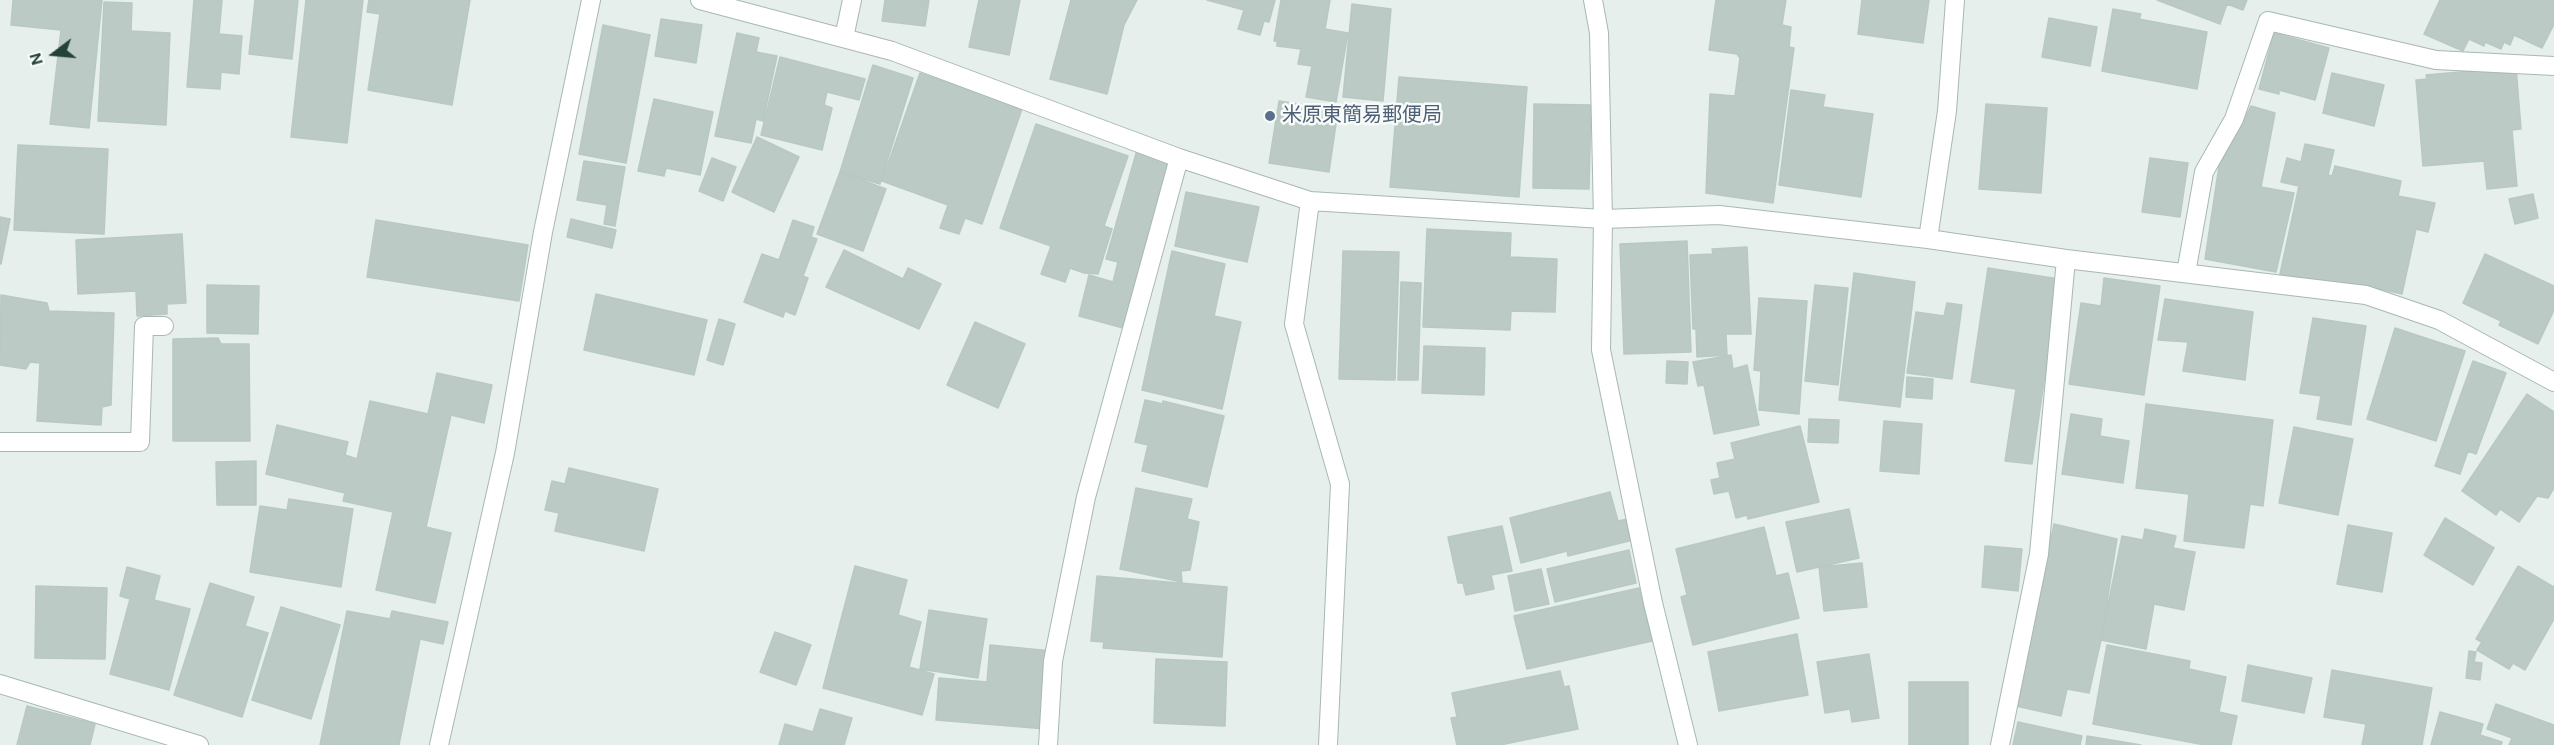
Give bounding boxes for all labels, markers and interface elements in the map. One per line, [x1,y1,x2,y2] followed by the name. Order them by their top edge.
[24,24,84,84] north arrow
[25,51,48,68] text: N
[1282,104,1442,128] place label: 米原東簡易郵便局
[1263,109,1277,123] marker: 米原東簡易郵便局

